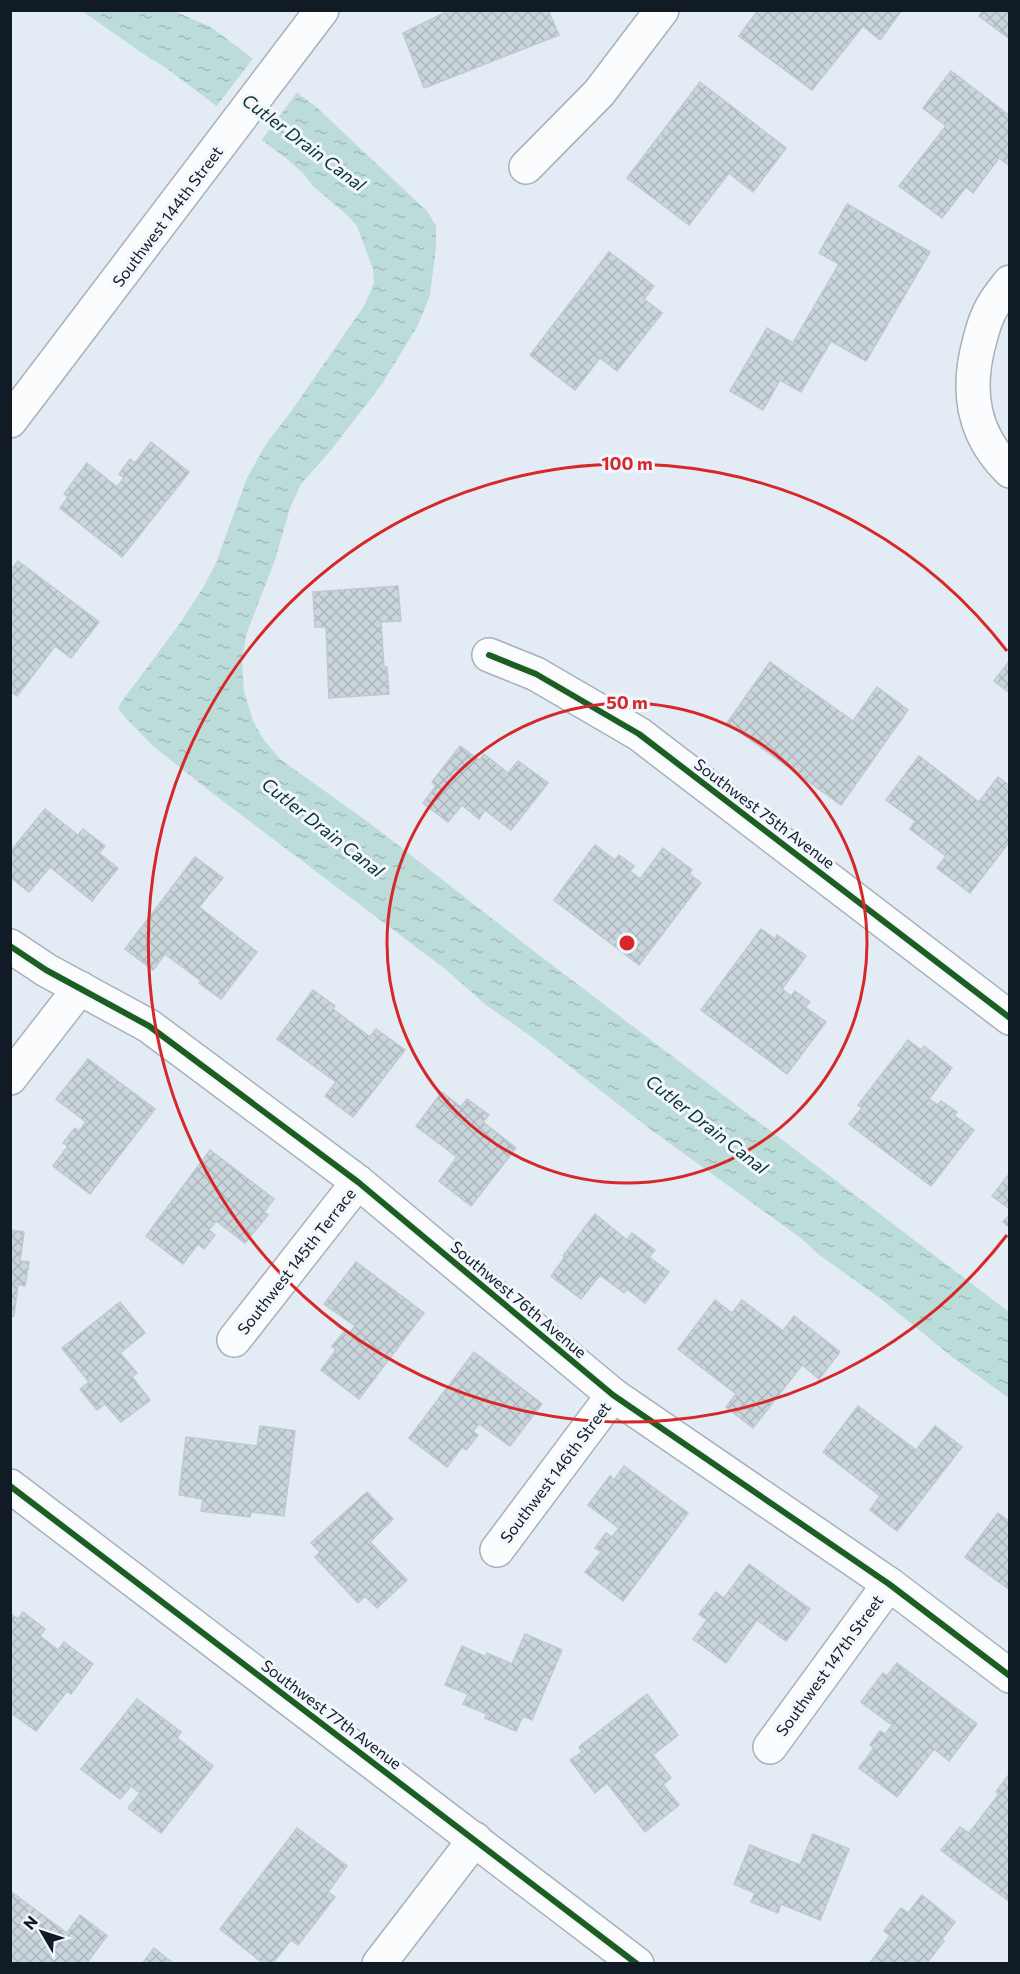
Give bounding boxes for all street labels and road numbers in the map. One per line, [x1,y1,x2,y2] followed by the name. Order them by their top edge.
[108,142,226,290] street label: Southwest 144th Street
[691,754,839,872] street label: Southwest 75th Avenue
[233,1184,359,1338] street label: Southwest 145th Terrace
[447,1237,591,1361] street label: Southwest 76th Avenue
[496,1397,614,1546] street label: Southwest 146th Street
[771,1590,887,1739] street label: Southwest 147th Street
[258,1655,406,1773] street label: Southwest 77th Avenue

